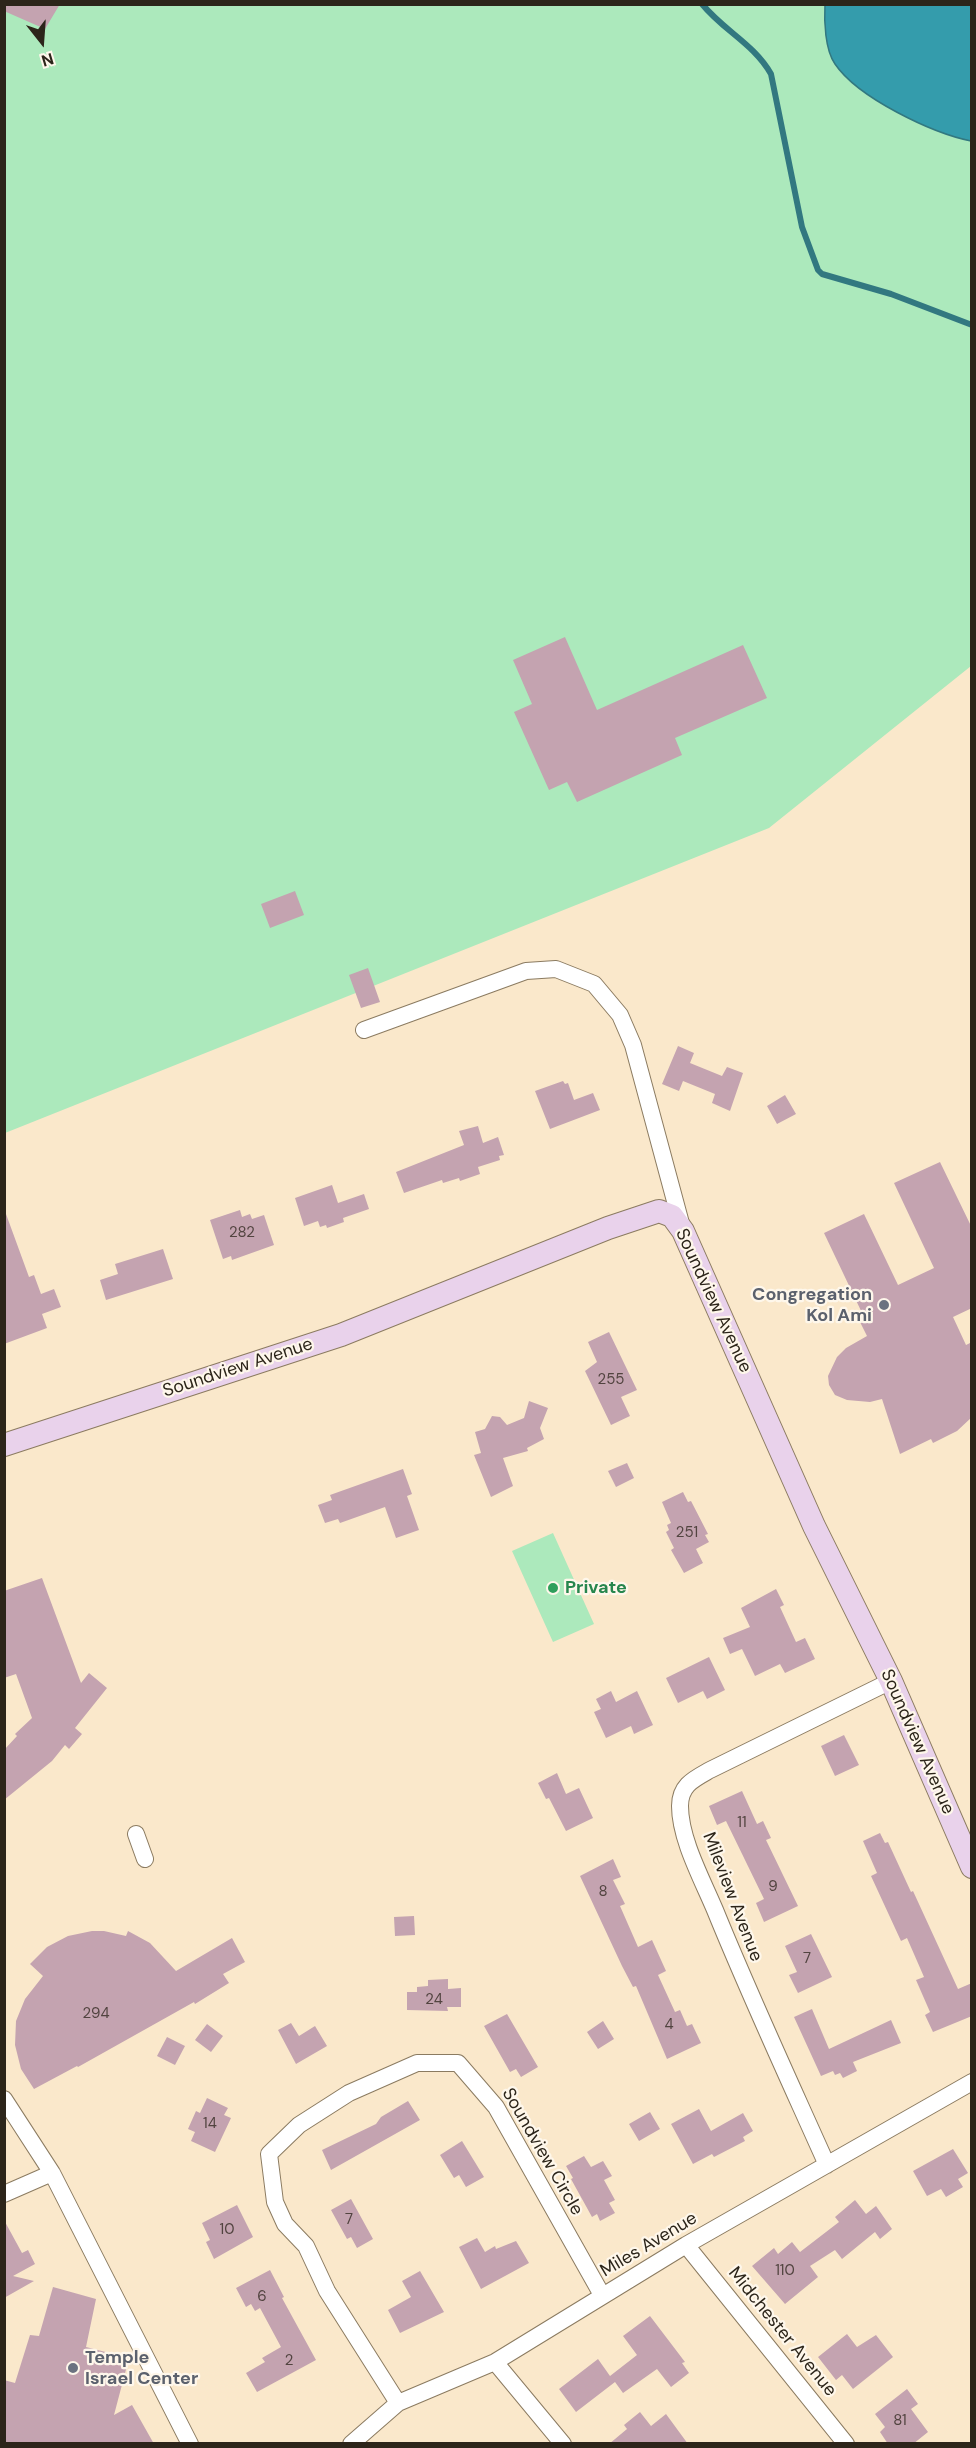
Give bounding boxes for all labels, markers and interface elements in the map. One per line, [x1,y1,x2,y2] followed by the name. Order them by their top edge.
[12,12,72,72] north arrow
[39,48,56,71] text: N
[229,1224,255,1242] house number: 282
[670,1226,756,1376] street label: Soundview Avenue
[752,1284,872,1326] place label: Congregation Kol Ami
[877,1298,891,1312] marker: Congregation Kol Ami
[160,1334,316,1402] street label: Soundview Avenue
[598,1371,624,1389] house number: 255
[676,1524,698,1542] house number: 251
[565,1577,627,1599] place label: Private
[546,1581,560,1595] marker: Private
[875,1666,959,1818] street label: Soundview Avenue
[737,1814,747,1832] house number: 11
[697,1829,767,1965] street label: Mileview Avenue
[768,1878,778,1896] house number: 9
[598,1883,608,1901] house number: 8
[803,1950,811,1968] house number: 7
[425,1991,443,2009] house number: 24
[82,2005,110,2023] house number: 294
[664,2016,674,2034] house number: 4
[497,2085,587,2219] street label: Soundview Circle
[203,2115,217,2133] house number: 14
[597,2208,701,2282] street label: Miles Avenue
[345,2211,353,2229] house number: 7
[220,2221,234,2239] house number: 10
[775,2262,795,2280] house number: 110
[723,2263,841,2401] street label: Midchester Avenue
[257,2288,267,2306] house number: 6
[85,2347,198,2390] place label: Temple Israel Center
[285,2352,293,2370] house number: 2
[66,2361,80,2375] marker: Temple Israel Center
[893,2412,907,2430] house number: 81

